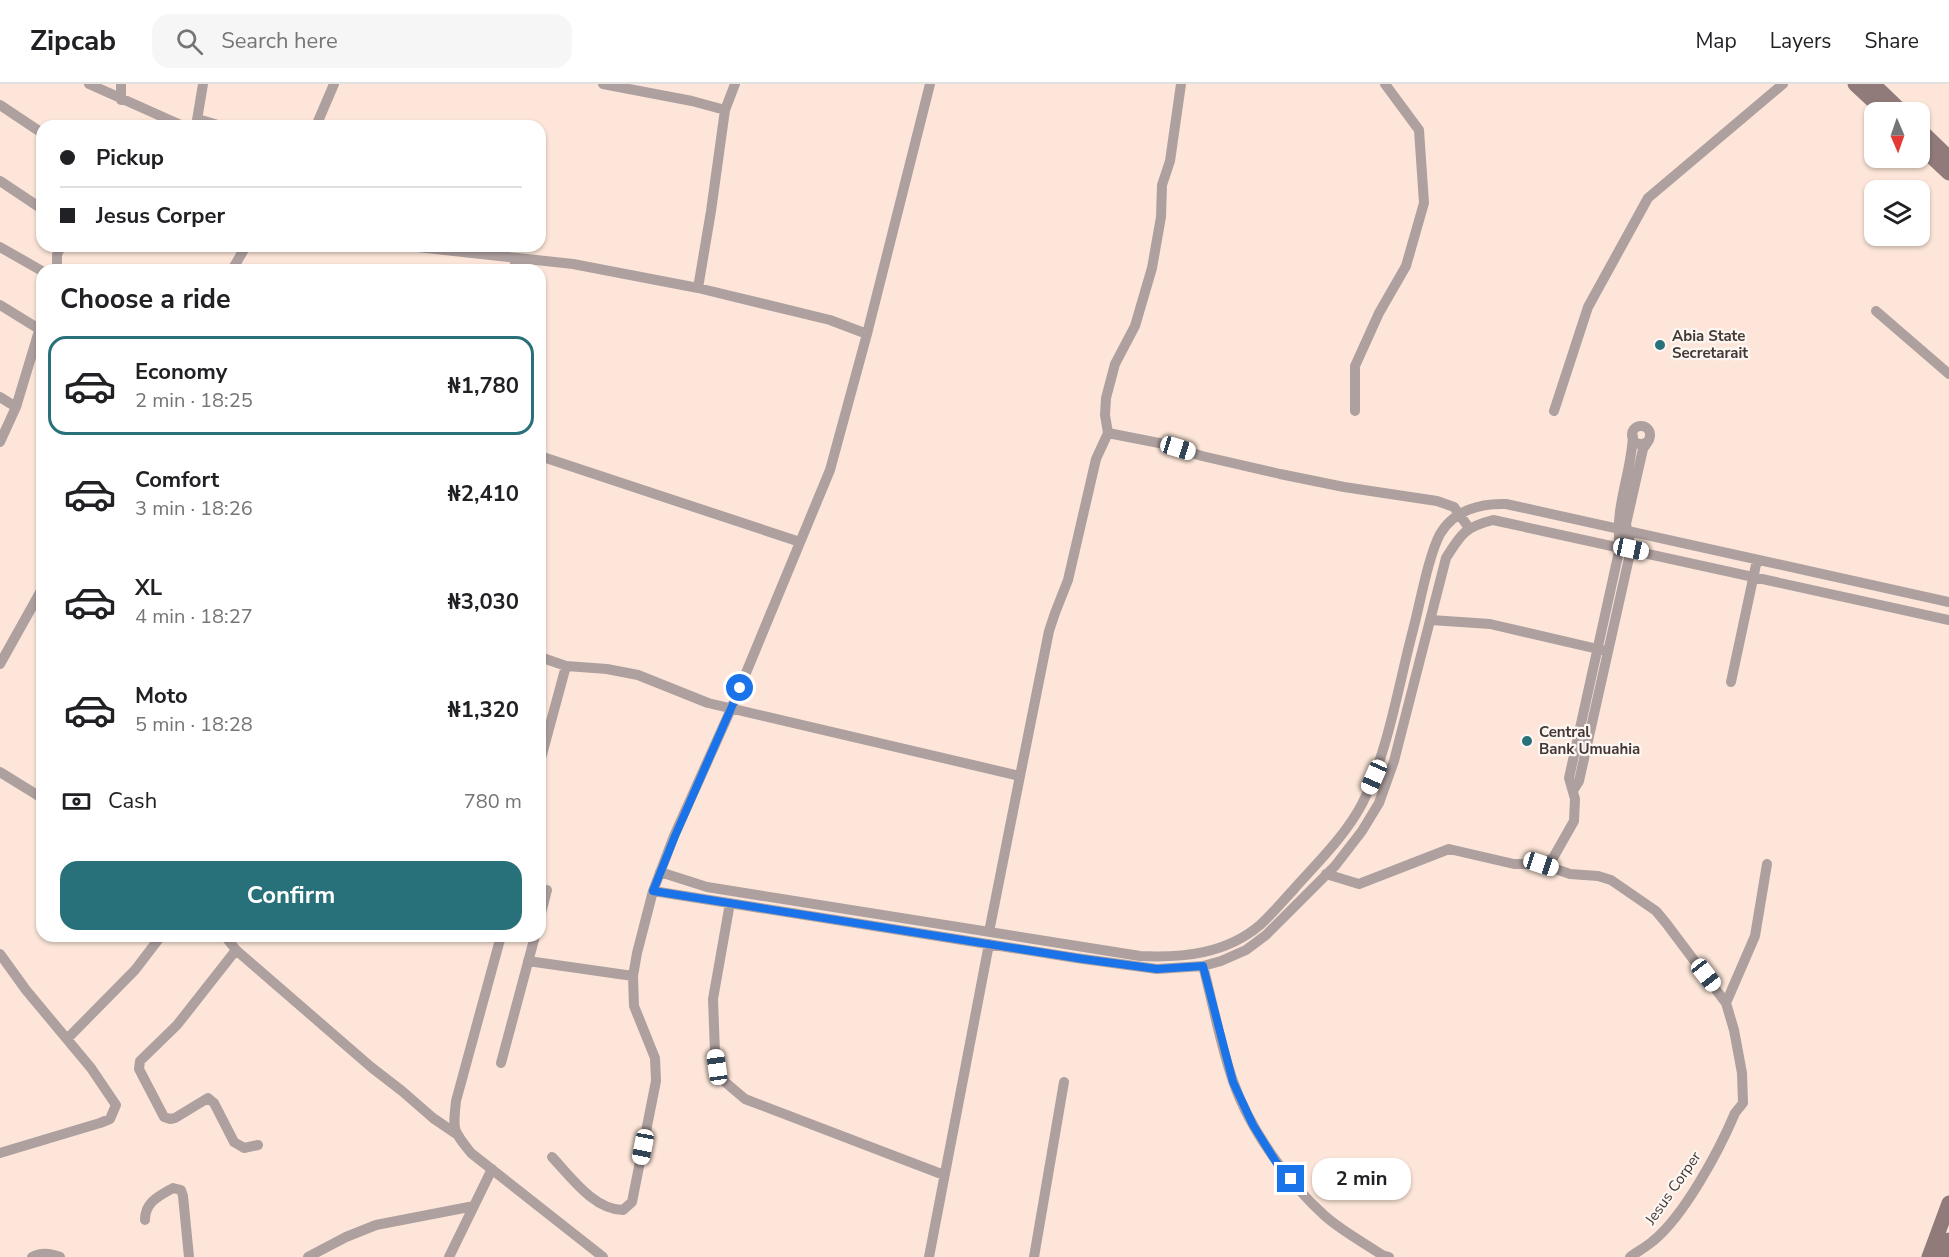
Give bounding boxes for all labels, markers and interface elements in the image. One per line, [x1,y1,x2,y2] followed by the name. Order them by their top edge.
[152,14,572,68] search box
[30,22,116,60] text: Zipcab
[173,25,206,58] icon: search
[221,26,338,56] text: Search here
[1695,27,1737,55] text: Map
[1770,27,1831,55] text: Layers
[1864,27,1919,55] text: Share
[1864,102,1930,168] north arrow
[1864,102,1930,246] map controls
[96,143,164,173] text: Pickup
[1864,180,1930,246] button: layers
[96,201,225,231] text: Jesus Corper
[60,281,231,318] text: Choose a ride
[1672,326,1748,363] place label: Abia State Secretarait
[1653,338,1667,352] marker: Abia State Secretarait
[135,357,227,387] text: Economy
[63,359,117,413] icon: car
[448,371,519,401] text: ₦1,780
[135,387,253,414] text: 2 min · 18:25
[1158,434,1198,462] car
[135,465,219,495] text: Comfort
[63,467,117,521] icon: car
[448,479,519,509] text: ₦2,410
[135,495,253,522] text: 3 min · 18:26
[1612,536,1650,562] car
[135,573,162,603] text: XL
[63,575,117,629] icon: car
[448,587,519,617] text: ₦3,030
[135,603,253,630] text: 4 min · 18:27
[726,674,753,701] route start
[135,681,188,711] text: Moto
[63,683,117,737] icon: car
[448,695,519,725] text: ₦1,320
[135,711,253,738] text: 5 min · 18:28
[1539,722,1640,759] place label: Central Bank Umuahia
[1520,734,1534,748] marker: Central Bank Umuahia
[1358,757,1390,797] car
[60,785,93,818] icon: cash
[108,786,157,816] text: Cash
[464,788,522,815] text: 780 m
[1521,850,1561,878] car
[60,861,522,930] button: Confirm
[1688,955,1724,995] car
[706,1048,728,1086] car
[631,1128,655,1166] car
[1640,1147,1706,1229] street label: Jesus Corper
[1312,1158,1411,1200] callout: 2 min
[1277,1165,1304,1192] route end
[1336,1165,1387,1192] text: 2 min

